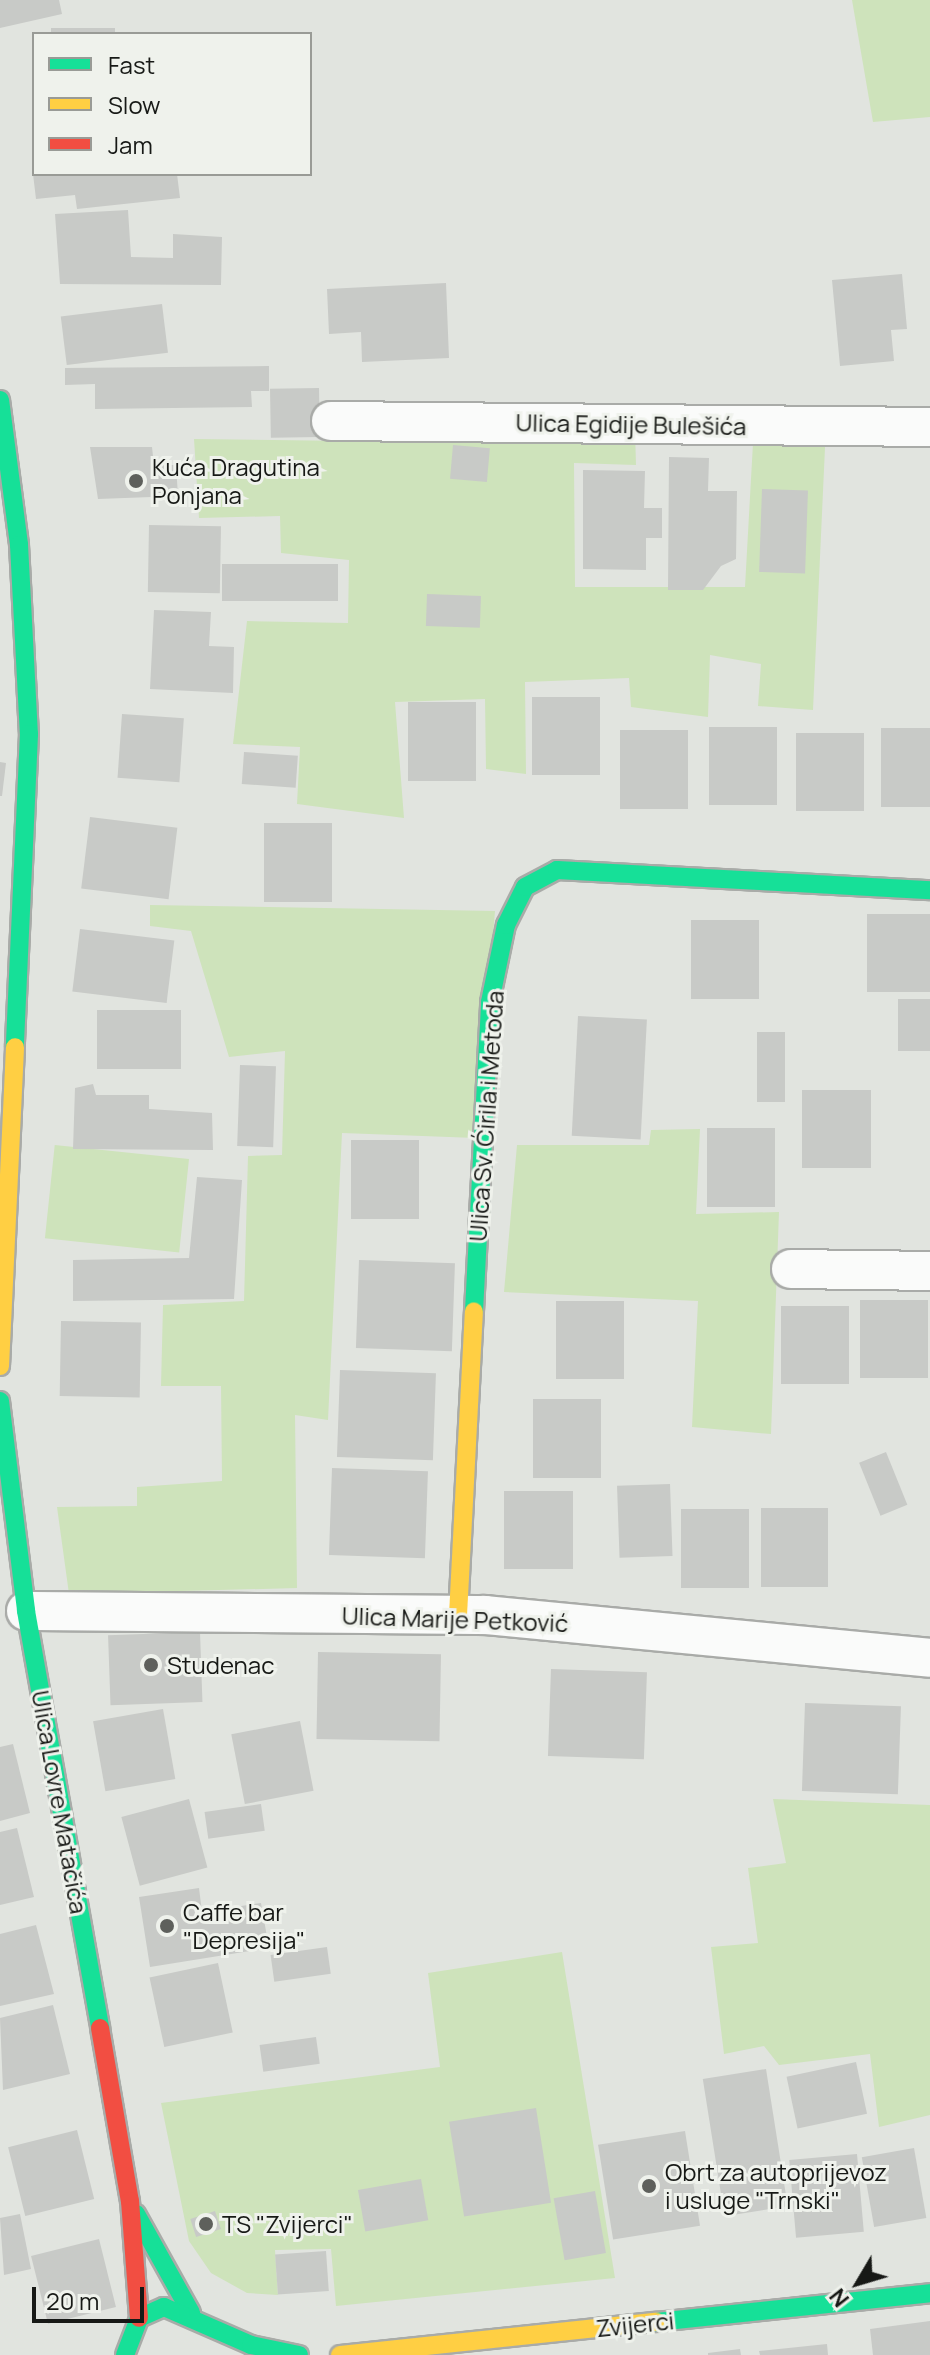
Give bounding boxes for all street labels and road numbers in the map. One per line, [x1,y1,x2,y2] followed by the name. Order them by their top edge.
[515,408,747,440] street label: Ulica Egidije Bulešića
[463,990,509,1242] street label: Ulica Sv. Ćirila i Metoda
[341,1601,569,1637] street label: Ulica Marije Petković
[26,1688,94,1916] street label: Ulica Lovre Matačića
[595,2306,675,2342] street label: Zvijerci

